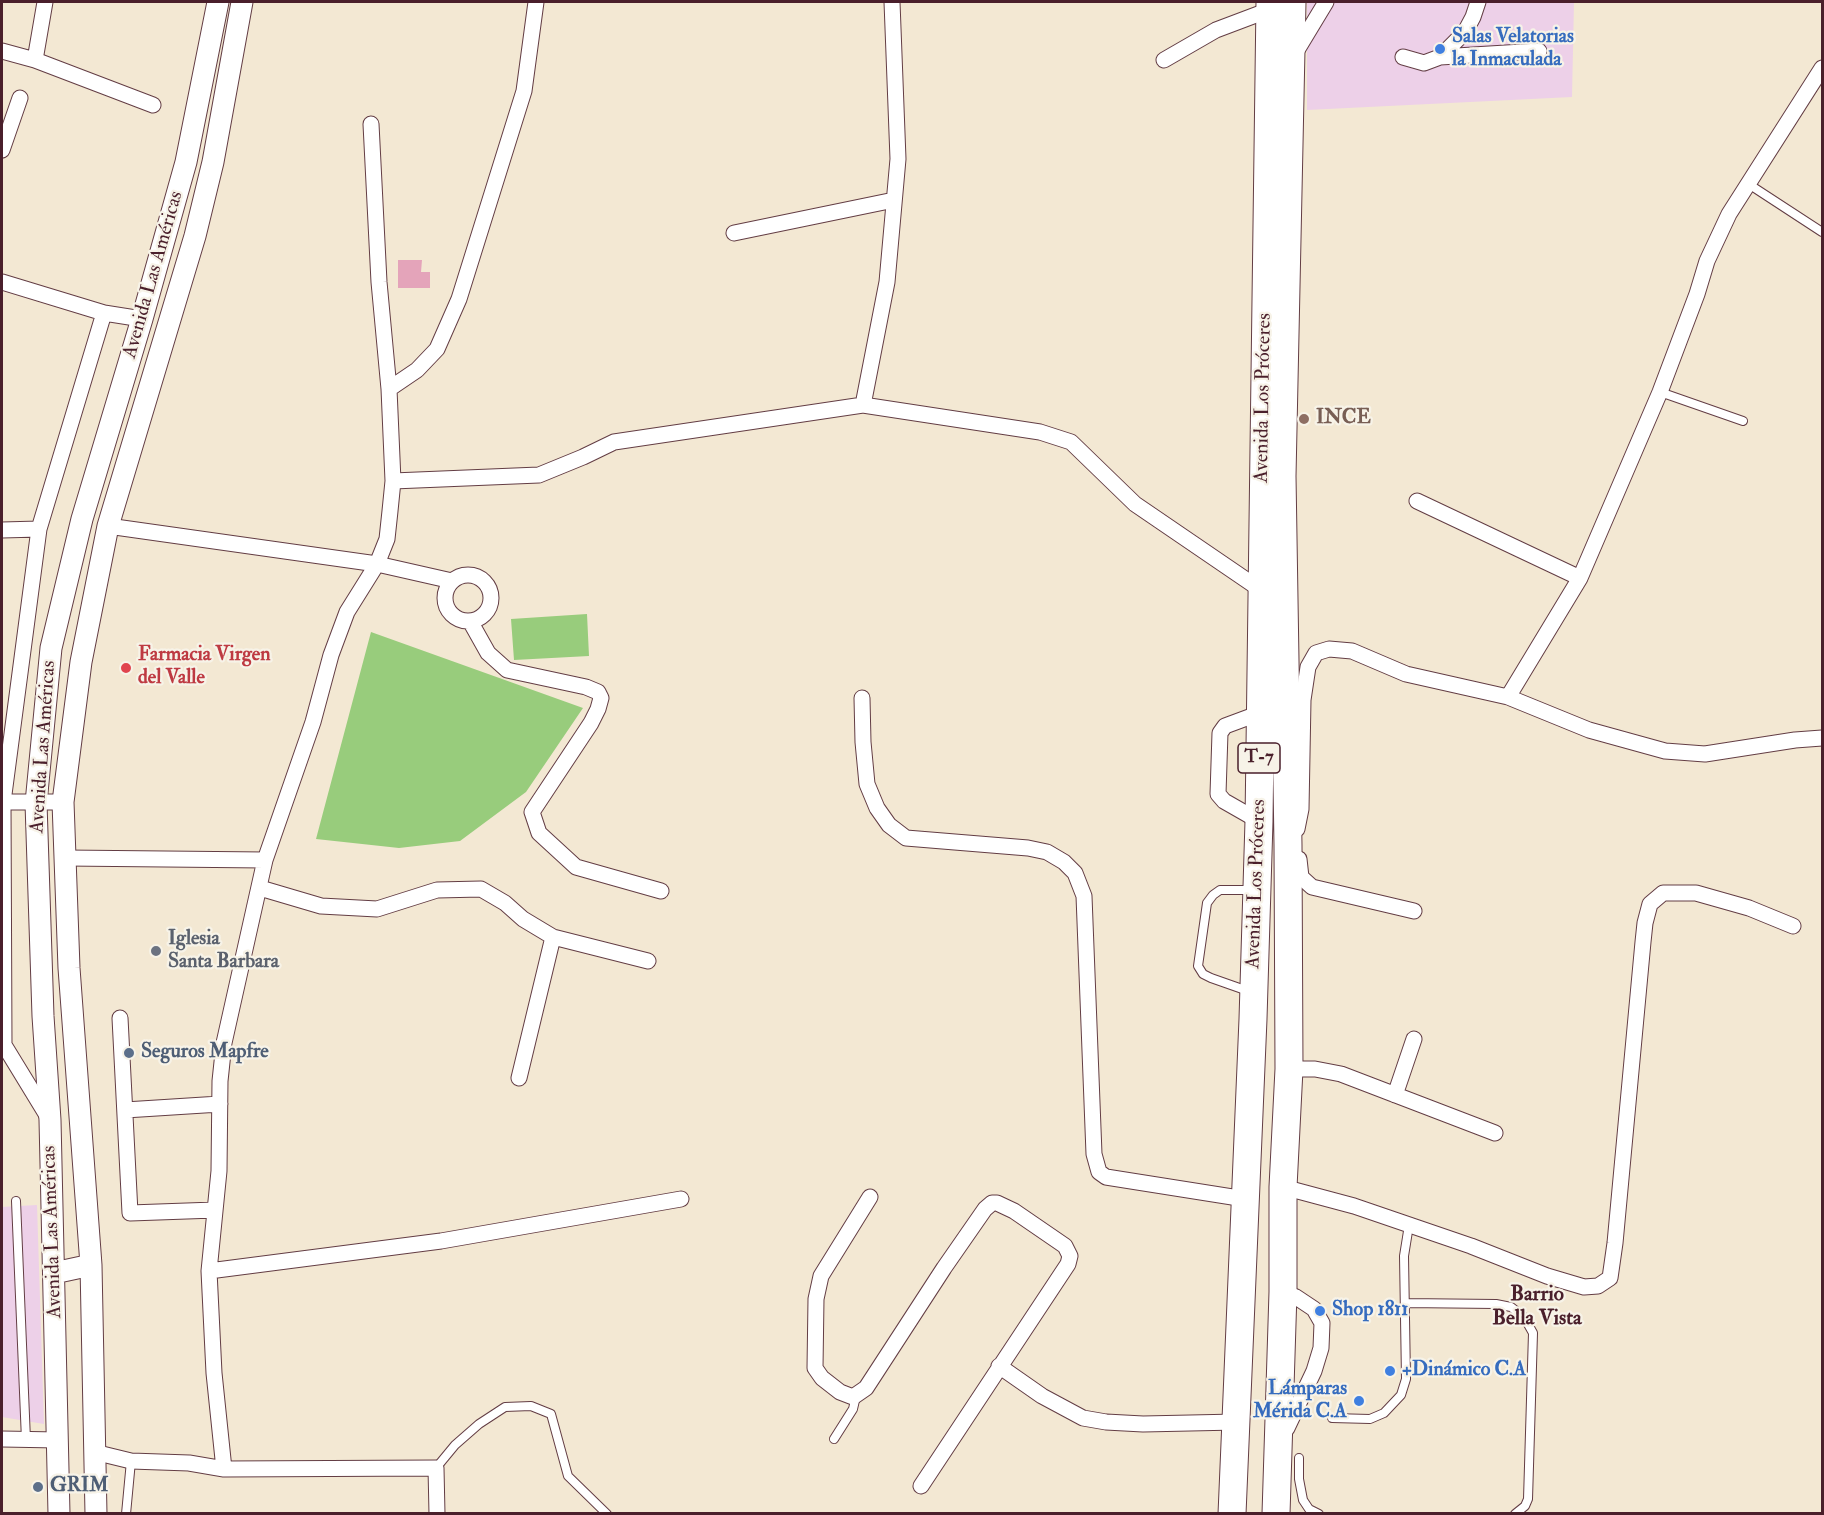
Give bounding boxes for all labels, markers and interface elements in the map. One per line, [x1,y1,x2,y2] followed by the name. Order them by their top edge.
[1452,26,1574,73] place label: Salas Velatorias la Inmaculada
[1433,42,1447,56] marker: Salas Velatorias la Inmaculada
[119,189,189,361] street label: Avenida Las Américas
[1251,313,1277,483] street label: Avenida Los Próceres
[1316,407,1371,431] place label: INCE
[1297,412,1311,426] marker: INCE
[138,644,271,691] place label: Farmacia Virgen del Valle
[26,660,62,834] street label: Avenida Las Américas
[119,661,133,675] marker: Farmacia Virgen del Valle
[1238,743,1280,773] road number: T-7
[1242,799,1272,969] street label: Avenida Los Próceres
[168,928,279,975] place label: Iglesia Santa Barbara
[149,944,163,958] marker: Iglesia Santa Barbara
[141,1041,269,1065] place label: Seguros Mapfre
[122,1046,136,1060] marker: Seguros Mapfre
[38,1145,68,1319] street label: Avenida Las Américas
[1492,1282,1582,1332] district label: Barrio Bella Vista
[1332,1299,1408,1323] place label: Shop 1811
[1313,1304,1327,1318] marker: Shop 1811
[1402,1359,1526,1383] place label: +Dinámico C.A
[1383,1364,1397,1378] marker: +Dinámico C.A
[1253,1378,1347,1425] place label: Lámparas Mérida C.A
[1352,1394,1366,1408] marker: Lámparas Mérida C.A
[50,1475,109,1499] place label: GRIM
[31,1480,45,1494] marker: GRIM

